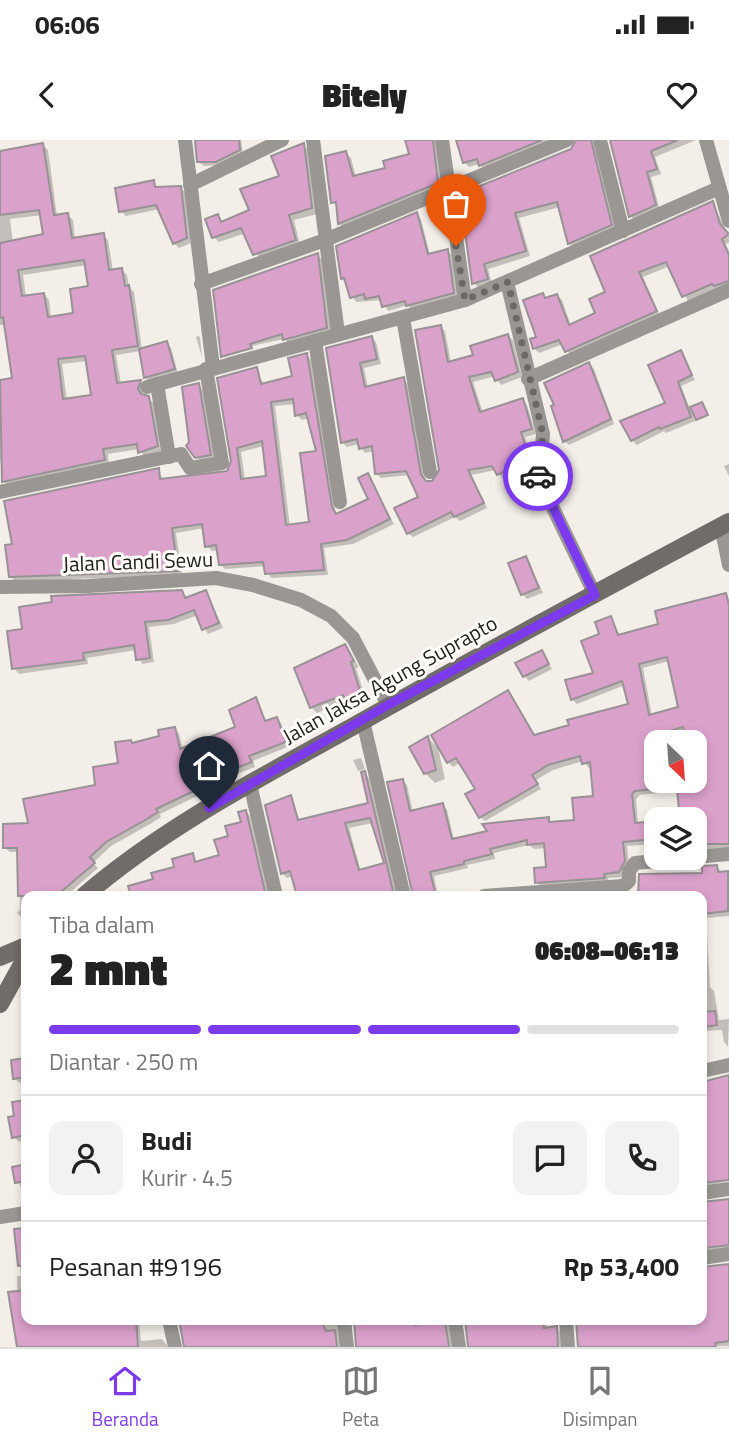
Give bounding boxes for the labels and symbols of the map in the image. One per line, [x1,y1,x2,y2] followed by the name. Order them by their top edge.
[426,174,486,246] pin
[503,441,573,511] courier
[62,542,214,580] street label: Jalan Candi Sewu
[276,607,503,752] street label: Jalan Jaksa Agung Suprapto
[644,730,707,793] north arrow
[179,736,239,808] pin

